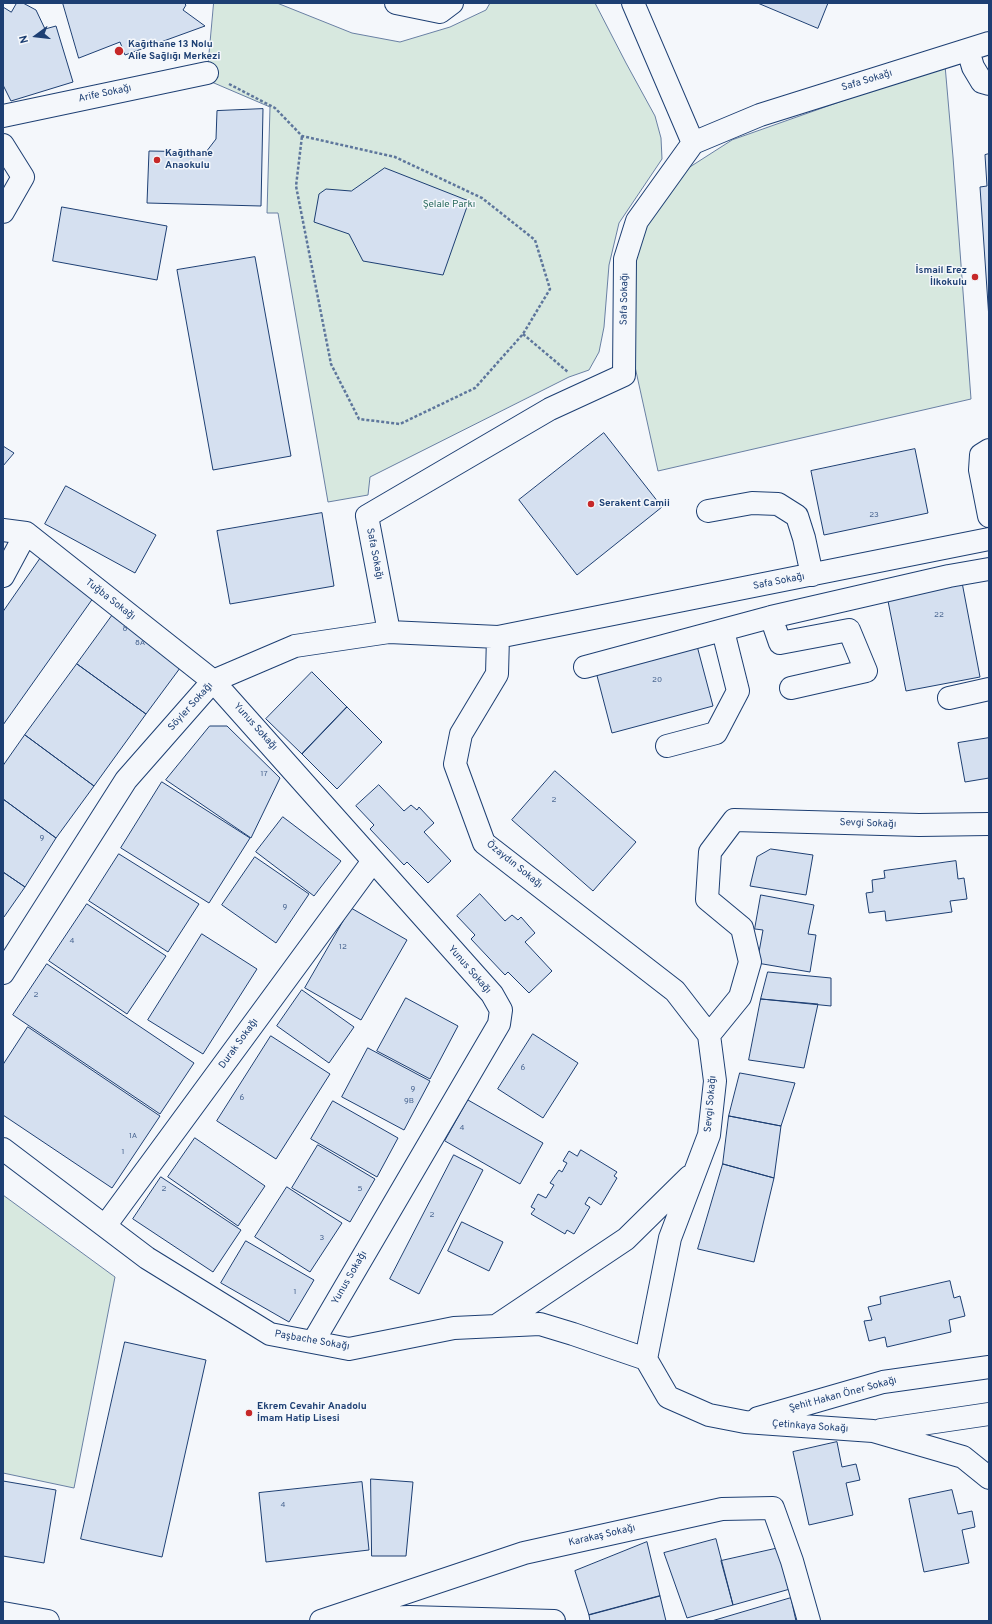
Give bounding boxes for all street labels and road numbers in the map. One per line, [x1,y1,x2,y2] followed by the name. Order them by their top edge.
[840,68,894,94] street label: Safa Sokağı
[77,83,133,105] street label: Arife Sokağı
[619,273,631,325] street label: Safa Sokağı
[363,527,385,581] street label: Safa Sokağı
[752,571,806,593] street label: Safa Sokağı
[83,577,137,623] street label: Tuğba Sokağı
[166,680,216,734] street label: Söyler Sokağı
[231,701,279,753] street label: Yunus Sokağı
[839,817,897,831] street label: Sevgi Sokağı
[483,839,545,891] street label: Özaydın Sokağı
[445,943,493,997] street label: Yunus Sokağı
[217,1017,261,1071] street label: Durak Sokağı
[703,1075,719,1133] street label: Sevgi Sokağı
[330,1249,370,1307] street label: Yunus Sokağı
[274,1329,350,1353] street label: Paşbache Sokağı
[788,1375,898,1415] street label: Şehit Hakan Öner Sokağı
[771,1418,849,1436] street label: Çetinkaya Sokağı
[567,1522,637,1550] street label: Karakaş Sokağı

